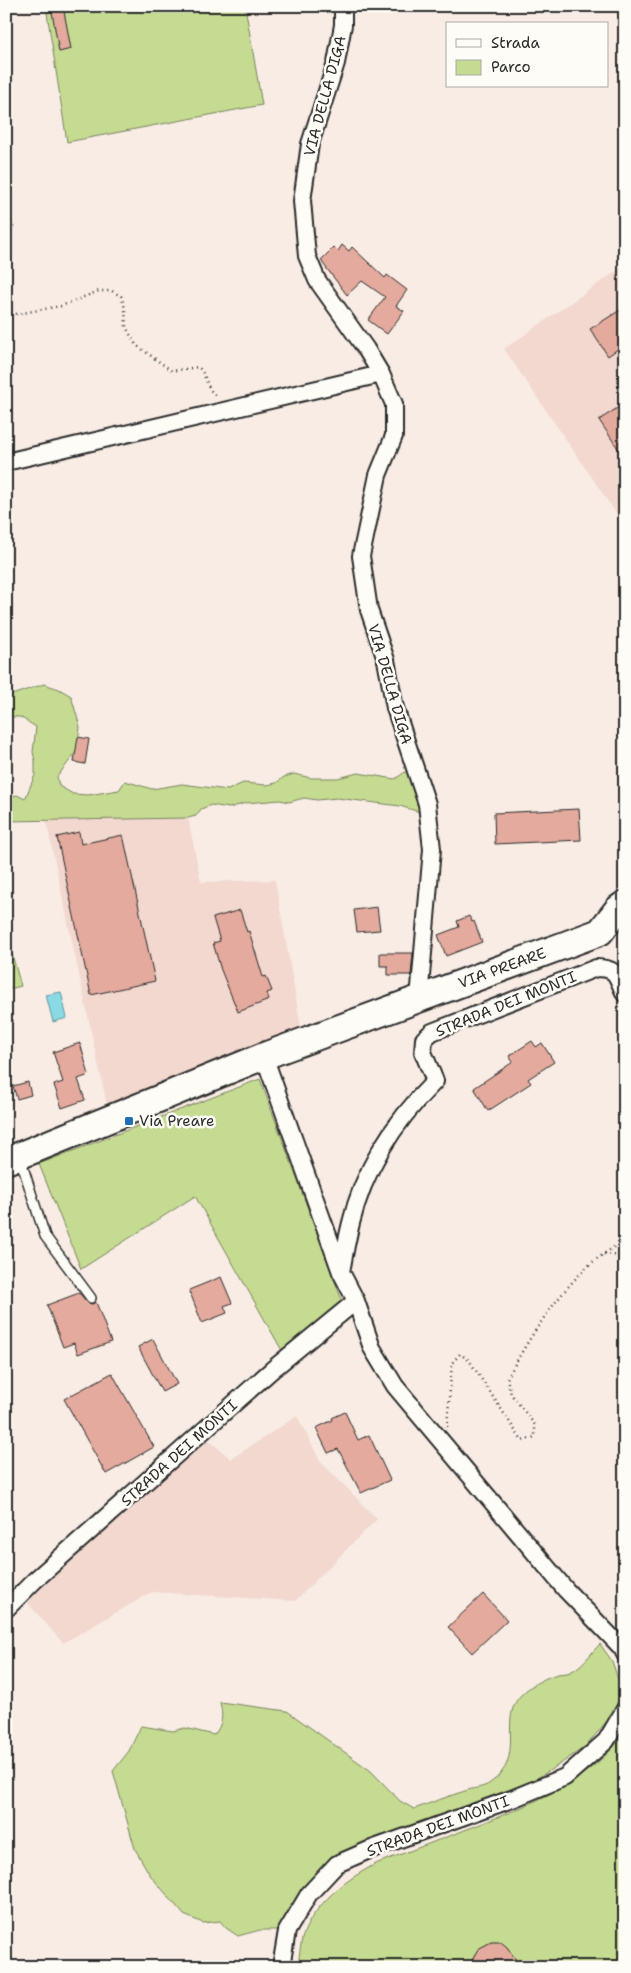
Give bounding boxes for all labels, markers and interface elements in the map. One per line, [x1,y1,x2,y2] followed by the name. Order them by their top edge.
[446,22,608,88] legend
[299,33,351,159] street label: VIA DELLA DIGA
[491,33,540,53] text: Strada
[491,57,531,77] text: Parco
[363,622,417,747] street label: VIA DELLA DIGA
[455,943,549,993] street label: VIA PREARE
[433,967,579,1041] street label: STRADA DEI MONTI
[139,1111,215,1131] place label: Via Preare
[123,1115,135,1127] marker: Via Preare
[116,1395,242,1511] street label: STRADA DEI MONTI
[364,1791,512,1861] street label: STRADA DEI MONTI

